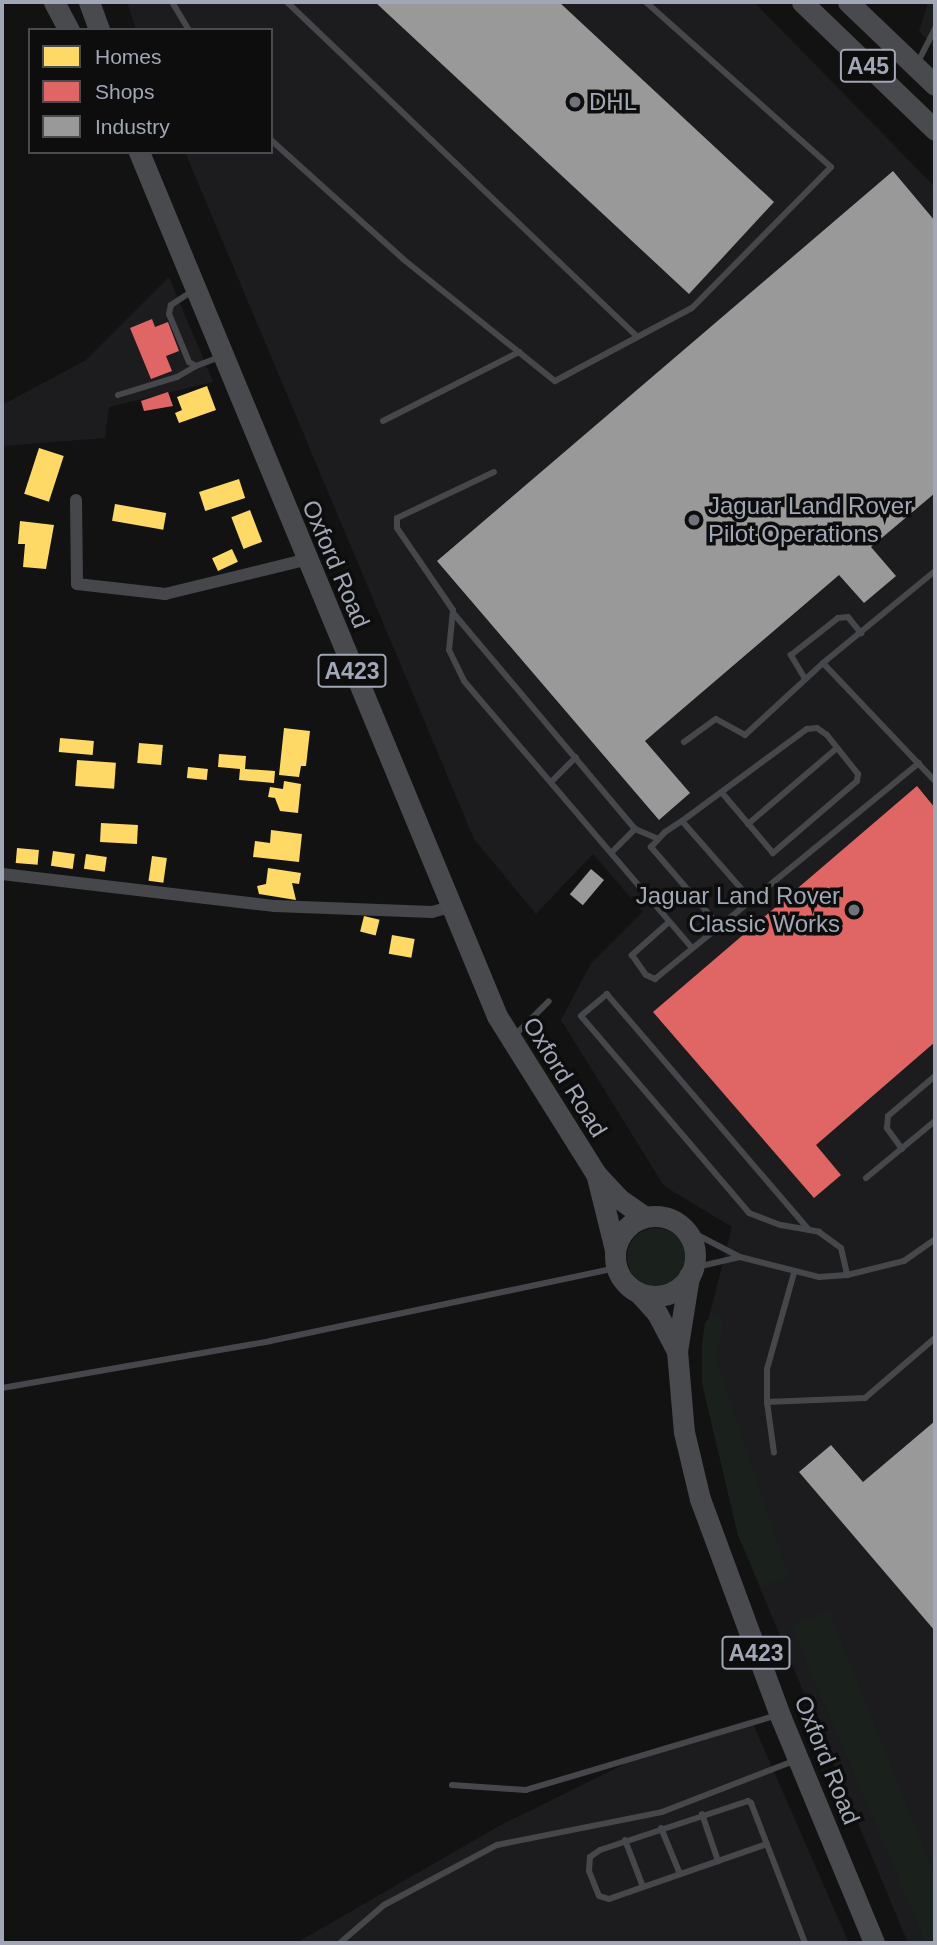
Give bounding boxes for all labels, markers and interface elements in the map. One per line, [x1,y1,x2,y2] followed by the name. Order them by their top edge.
[28,28,273,154] legend
[95,45,162,68] text: Homes
[838,46,898,86] road number: A45
[95,80,155,103] text: Shops
[589,88,637,116] place label: DHL
[567,94,583,110] marker: DHL
[95,115,170,138] text: Industry
[708,492,912,548] place label: Jaguar Land Rover Pilot Operations
[296,496,376,632] street label: Oxford Road
[686,512,702,528] marker: Jaguar Land Rover Pilot Operations
[317,652,387,691] road number: A423
[636,882,840,938] place label: Jaguar Land Rover Classic Works
[846,902,862,918] marker: Jaguar Land Rover Classic Works
[517,1012,613,1142] street label: Oxford Road
[721,1634,791,1672] road number: A423
[788,1692,866,1828] street label: Oxford Road

